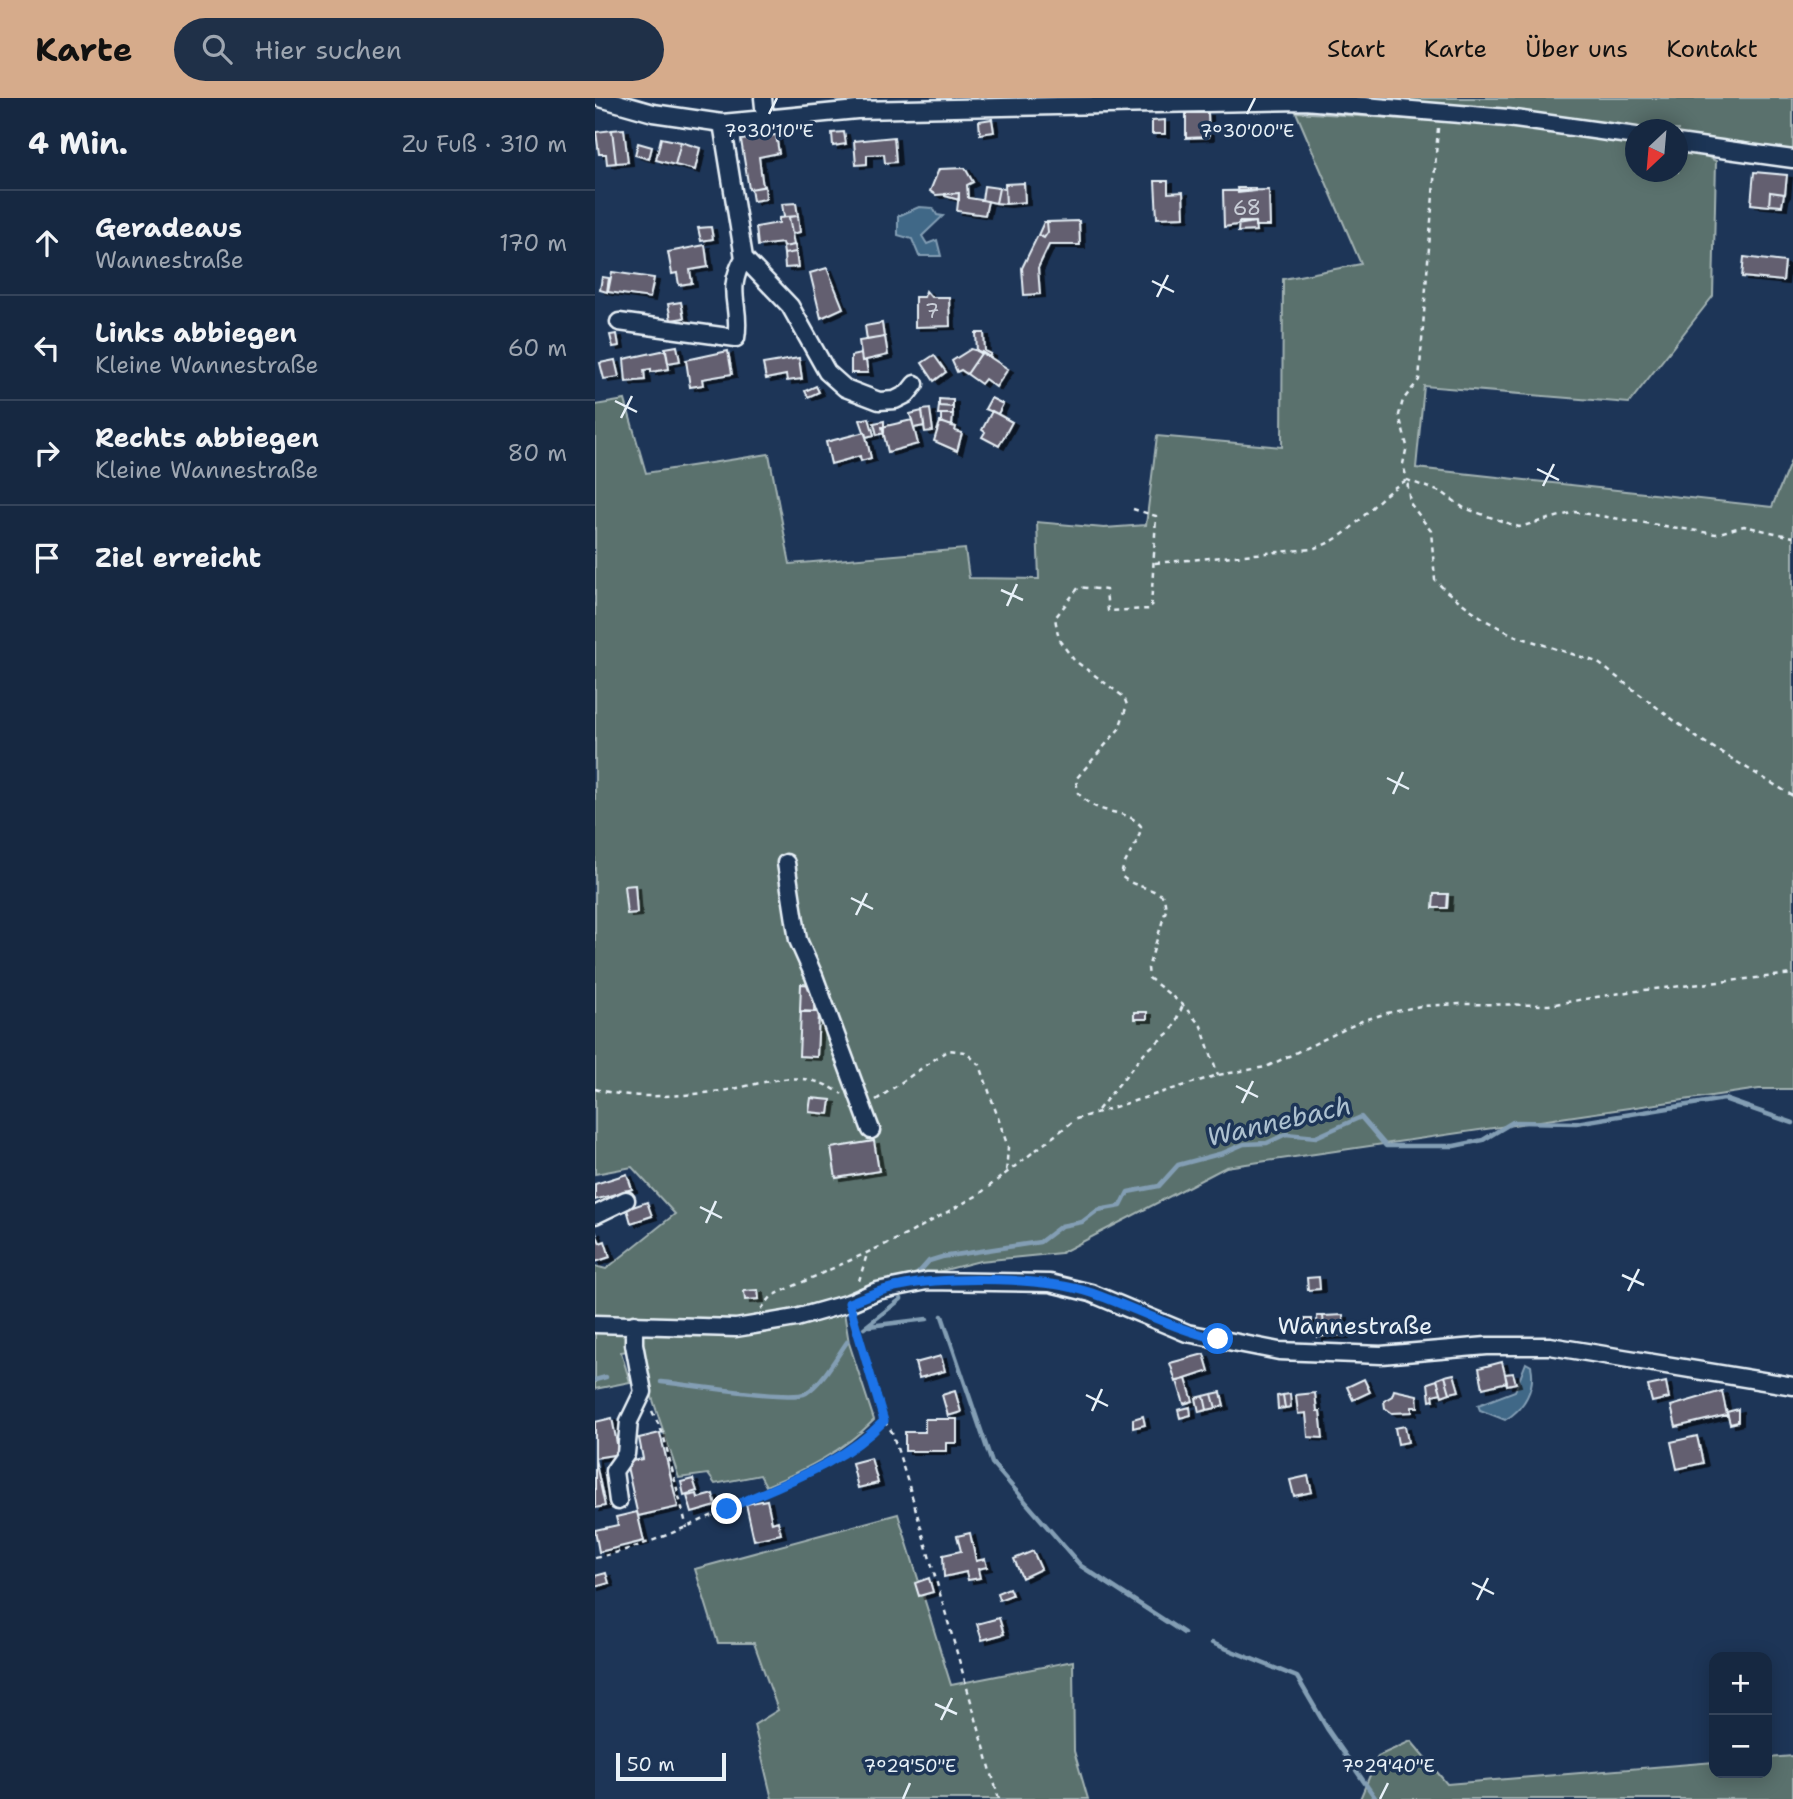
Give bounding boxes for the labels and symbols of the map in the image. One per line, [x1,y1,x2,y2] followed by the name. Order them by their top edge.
[724,119,814,143] text: 7°30'10"E
[1200,119,1294,143] text: 7°30'00"E
[1625,119,1688,182] north arrow
[1233,194,1261,222] house number: 68
[925,297,939,325] house number: 7
[1203,1087,1355,1154] water label: Wannebach
[1277,1310,1433,1342] street label: Wannestraße
[1202,1323,1233,1354] route start
[711,1493,742,1524] route end
[616,1750,726,1782] scale bar
[864,1754,956,1778] text: 7°29'50"E
[1341,1754,1435,1778] text: 7°29'40"E

